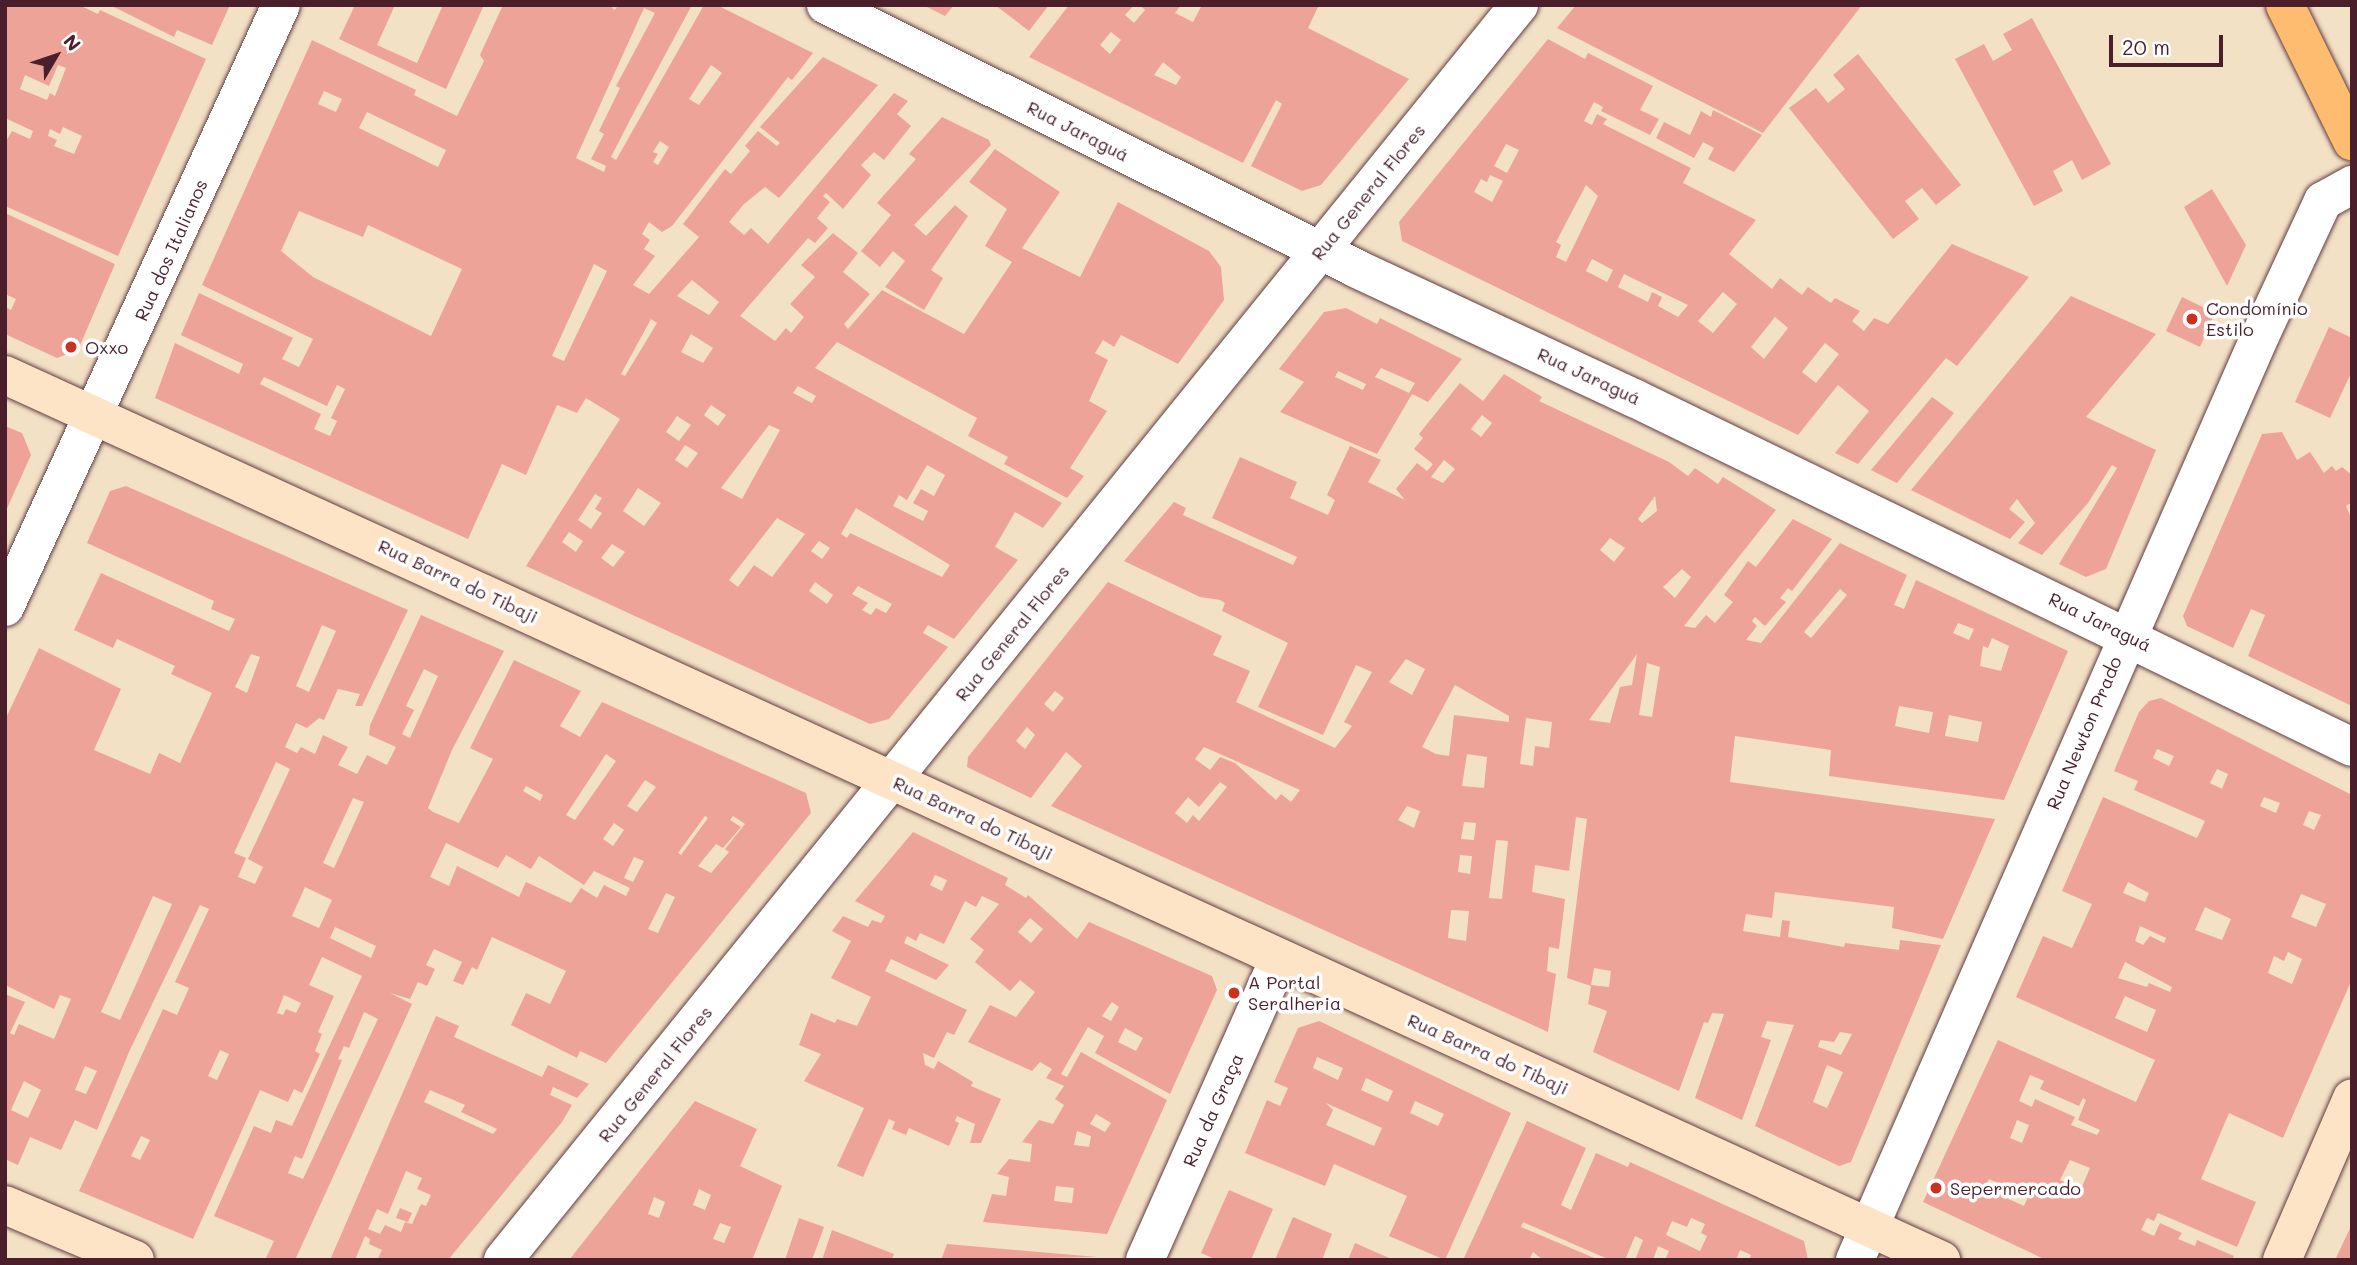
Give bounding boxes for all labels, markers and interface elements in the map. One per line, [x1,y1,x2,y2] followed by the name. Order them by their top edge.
[21,21,91,91] north arrow
[2112,21,2226,65] scale bar
[58,29,87,56] text: N
[2122,33,2170,60] text: 20 m
[1024,96,1132,166] street label: Rua Jaraguá
[1307,120,1429,264] street label: Rua General Flores
[130,176,212,324] street label: Rua dos Italianos
[2206,298,2308,340] place label: Condomínio Estilo
[2184,311,2200,327] marker: Condomínio Estilo
[85,336,128,358] place label: Oxxo
[63,339,79,355] marker: Oxxo
[1534,343,1644,409] street label: Rua Jaraguá
[375,535,541,627] street label: Rua Barra do Tibaji
[951,561,1073,705] street label: Rua General Flores
[2045,588,2155,656] street label: Rua Jaraguá
[2042,653,2126,813] street label: Rua Newton Prado
[890,772,1056,864] street label: Rua Barra do Tibaji
[1248,972,1341,1014] place label: A Portal Seralheria
[1226,985,1242,1001] marker: A Portal Seralheria
[594,1002,716,1146] street label: Rua General Flores
[1404,1009,1572,1099] street label: Rua Barra do Tibaji
[1178,1050,1248,1170] street label: Rua da Graça
[1950,1177,2081,1199] place label: Sepermercado
[1928,1180,1944,1196] marker: Sepermercado

